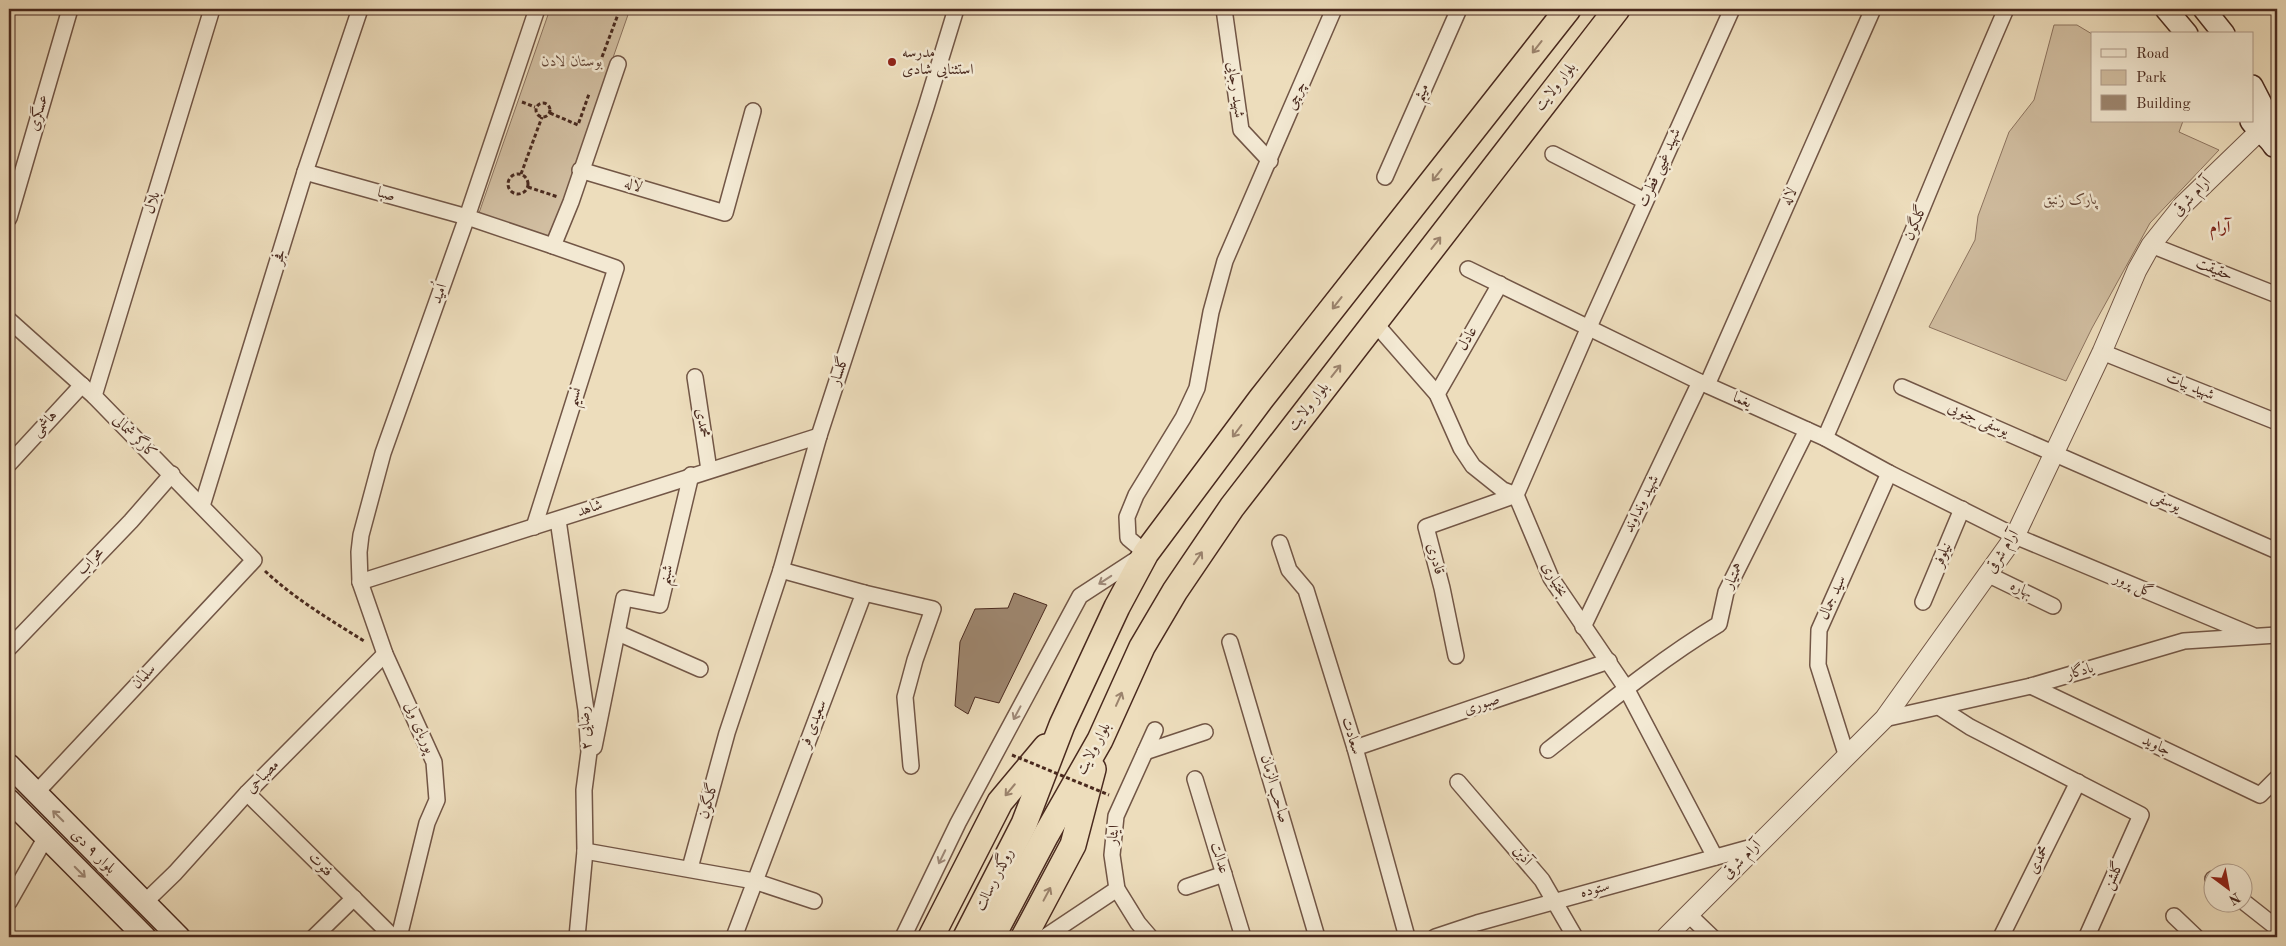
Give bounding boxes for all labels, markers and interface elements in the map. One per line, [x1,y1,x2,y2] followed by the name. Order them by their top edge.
[2091,32,2254,122] legend
[1532,40,1543,53] one-way arrow
[902,46,974,79] place label: مدرسه استثنایی شادی
[2136,47,2170,62] text: Road
[541,55,603,70] park label: بوستان لادن
[886,56,898,68] marker: مدرسه استثنایی شادی
[1533,60,1580,115] street label: بلوار ولایت
[1223,61,1246,119] street label: شهید رجایی
[2136,71,2167,86] text: Park
[1284,79,1310,113] street label: چرچی
[1412,82,1438,107] street label: میثم
[24,92,52,133] street label: عسگری
[2136,97,2191,112] text: Building
[1636,126,1687,211] street label: شهید غیبی فطرت
[1432,168,1443,181] one-way arrow
[2168,171,2218,222] street label: آرام شرقی
[622,176,644,196] street label: لاله
[375,185,397,205] street label: صبا
[1780,186,1800,208] street label: لاله
[143,190,163,216] street label: بلال
[2043,192,2098,210] park label: پارک زنبق
[1898,202,1930,243] street label: گلگون
[2210,217,2233,241] district label: آرام
[1431,236,1441,250] one-way arrow
[268,247,290,269] street label: فجر
[2194,256,2234,284] street label: حقیقت
[424,280,450,306] street label: اُمید
[1331,296,1342,309] one-way arrow
[1455,324,1481,354] street label: عادل
[825,354,852,389] street label: گلسار
[1331,365,1342,378] one-way arrow
[2163,371,2216,404] street label: شهید بیات
[1286,380,1333,435] street label: بلوار ولایت
[564,385,591,410] street label: نسیم
[1730,390,1755,412] street label: یغما
[1944,400,2012,442] street label: یوسفی جنوبی
[692,407,712,439] street label: محمدی
[29,408,62,441] street label: هاشمی
[109,410,161,462] street label: کارگر شمالی
[1232,424,1242,438] one-way arrow
[1622,473,1663,535] street label: شهید ونداوند
[2148,489,2184,517] street label: یوسفی
[575,498,605,520] street label: شاهد
[1981,525,2026,578] street label: آرام شرقی
[1930,541,1956,572] street label: نیلوفر
[1424,542,1446,576] street label: قادری
[75,546,108,579] street label: محراب
[1192,551,1203,565] one-way arrow
[1537,560,1570,601] street label: بختیاری
[1721,561,1747,593] street label: همتیار
[657,563,683,588] street label: شبنم
[2109,568,2156,602] street label: گل پرور
[1817,574,1849,622] street label: سید جمال
[1099,575,1113,585] one-way arrow
[2007,578,2035,603] street label: بهاره
[2062,658,2096,684] street label: یادگار
[129,662,159,692] street label: سلمان
[1114,692,1124,707] one-way arrow
[1462,692,1502,718] street label: صبوری
[797,698,831,752] street label: سعیدی فر
[399,700,437,758] street label: پوریای ولی
[1012,705,1022,720] one-way arrow
[577,706,596,750] street label: رضایی ۲
[1338,716,1364,756] street label: سعادت
[1074,720,1115,778] street label: بلوار ولایت
[2139,733,2173,759] street label: جاوید
[1256,753,1292,825] street label: صاحب الزمان
[244,758,282,796] street label: مصباحی
[693,780,721,821] street label: گلگون
[1005,784,1016,797] one-way arrow
[52,811,64,823] one-way arrow
[1105,824,1123,848] street label: ایثار
[68,827,118,877] street label: بلوار ۹ دی
[1718,835,1768,885] street label: آرام شرقی
[1207,840,1231,876] street label: عدالت
[1510,841,1538,870] street label: آذین
[2026,843,2052,877] street label: محمدی
[968,844,1017,914] street label: روگذر رسالت
[937,849,946,864] one-way arrow
[305,850,335,880] street label: فتوت
[2098,858,2128,893] street label: گلشن
[2204,864,2254,914] north arrow
[74,866,86,878] one-way arrow
[1579,879,1611,901] street label: ستوده
[1043,887,1052,902] one-way arrow
[2226,889,2243,907] text: N

